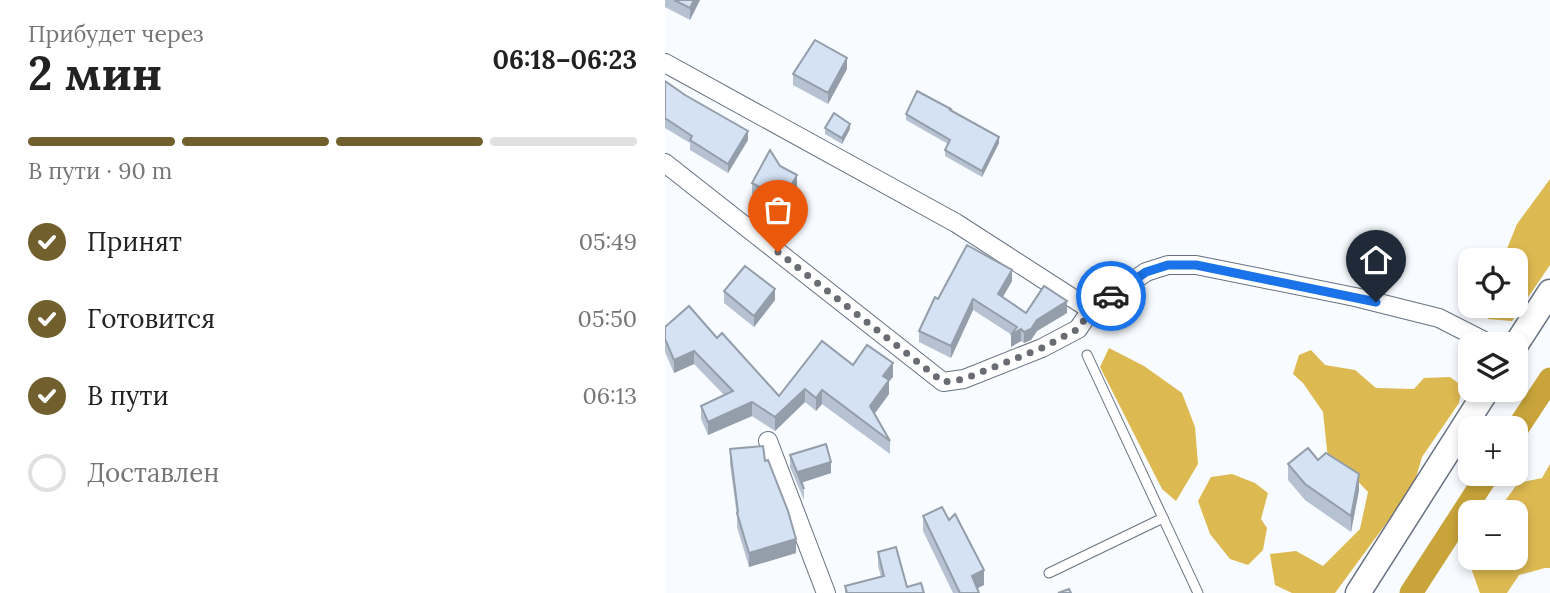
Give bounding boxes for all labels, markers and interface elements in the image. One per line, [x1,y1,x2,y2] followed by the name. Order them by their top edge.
[28,19,204,48] text: Прибудет через
[493,43,637,76] text: 06:18–06:23
[28,44,162,103] text: 2 мин
[28,156,172,185] text: В пути · 90 m
[748,180,808,252] pin
[759,191,797,229] icon: bag
[28,223,66,261] icon: check
[87,225,182,258] text: Принят
[579,227,637,256] text: 05:49
[1346,230,1406,302] pin
[1357,241,1395,279] icon: home
[1458,248,1528,570] map controls
[1458,248,1528,318] button: locate
[1076,261,1146,331] courier
[1092,277,1130,315] icon: car
[28,300,66,338] icon: check
[87,302,215,335] text: Готовится
[578,304,637,333] text: 05:50
[1458,332,1528,402] button: layers
[28,377,66,415] icon: check
[87,379,169,412] text: В пути
[582,381,637,410] text: 06:13
[1458,416,1528,486] button: +
[87,456,220,489] text: Доставлен
[1458,500,1528,570] button: −

